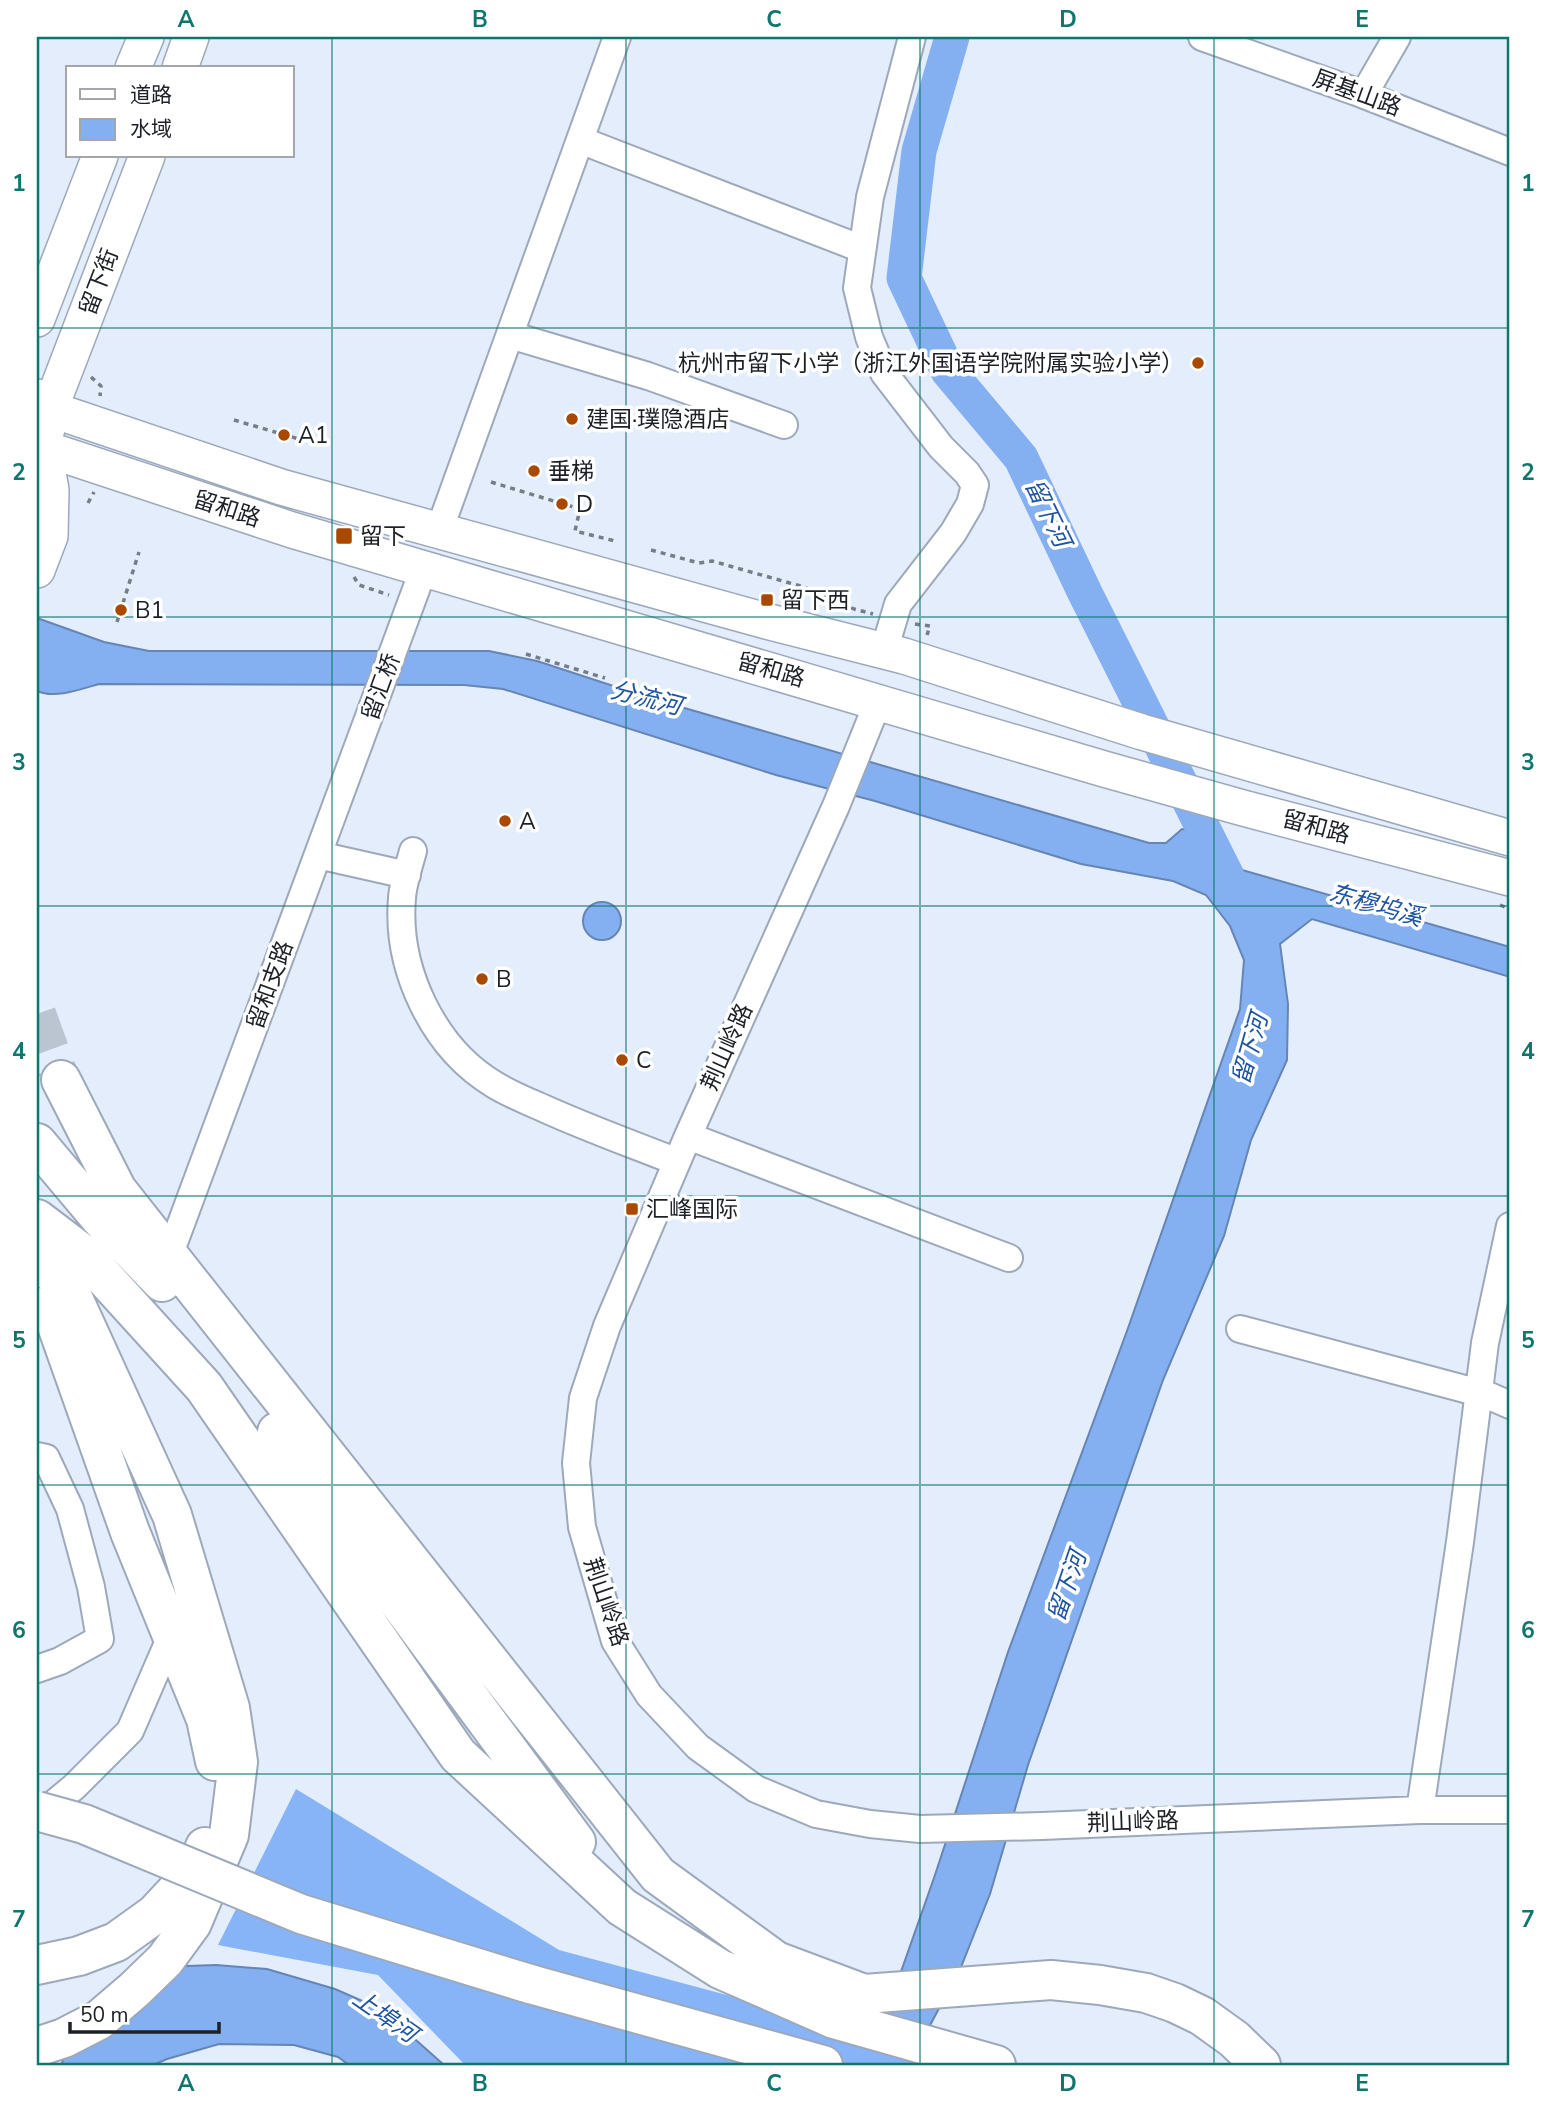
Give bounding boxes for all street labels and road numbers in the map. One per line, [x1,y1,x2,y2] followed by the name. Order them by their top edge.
[1308,63,1406,123] street label: 屏基山路
[72,244,126,320] street label: 留下街
[189,484,265,534] street label: 留和路
[734,646,808,694] street label: 留和路
[355,649,407,725] street label: 留汇桥
[1279,803,1353,851] street label: 留和路
[240,936,300,1034] street label: 留和支路
[694,999,760,1095] street label: 荆山岭路
[576,1553,636,1651] street label: 荆山岭路
[1086,1805,1180,1839] street label: 荆山岭路

